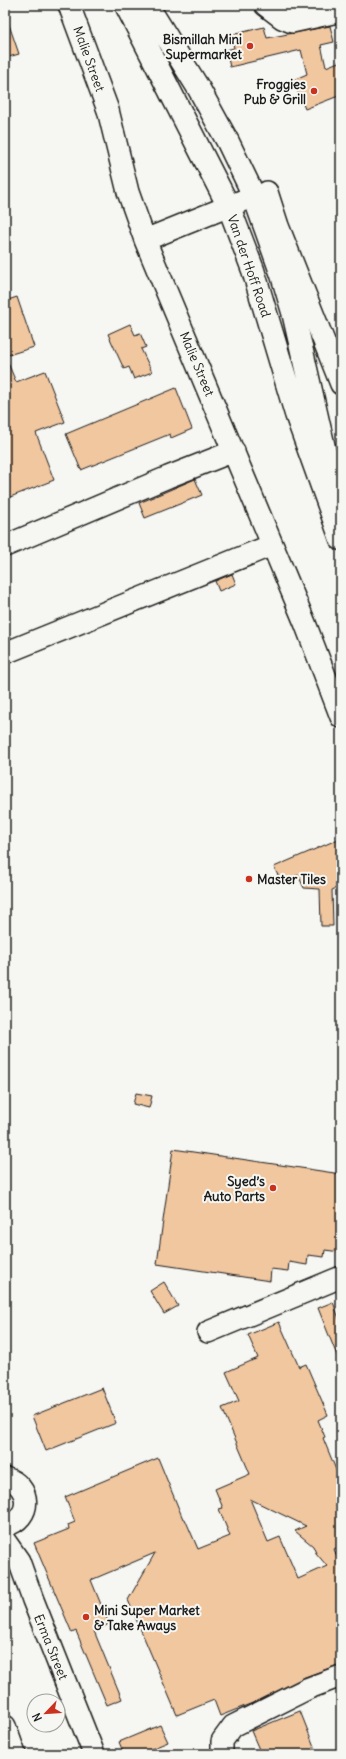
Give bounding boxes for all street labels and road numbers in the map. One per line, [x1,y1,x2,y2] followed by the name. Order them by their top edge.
[69,24,109,95] street label: Malie Street
[224,213,275,320] street label: Van der Hoff Road
[176,329,218,399] street label: Malie Street
[30,1612,72,1683] street label: Erma Street

